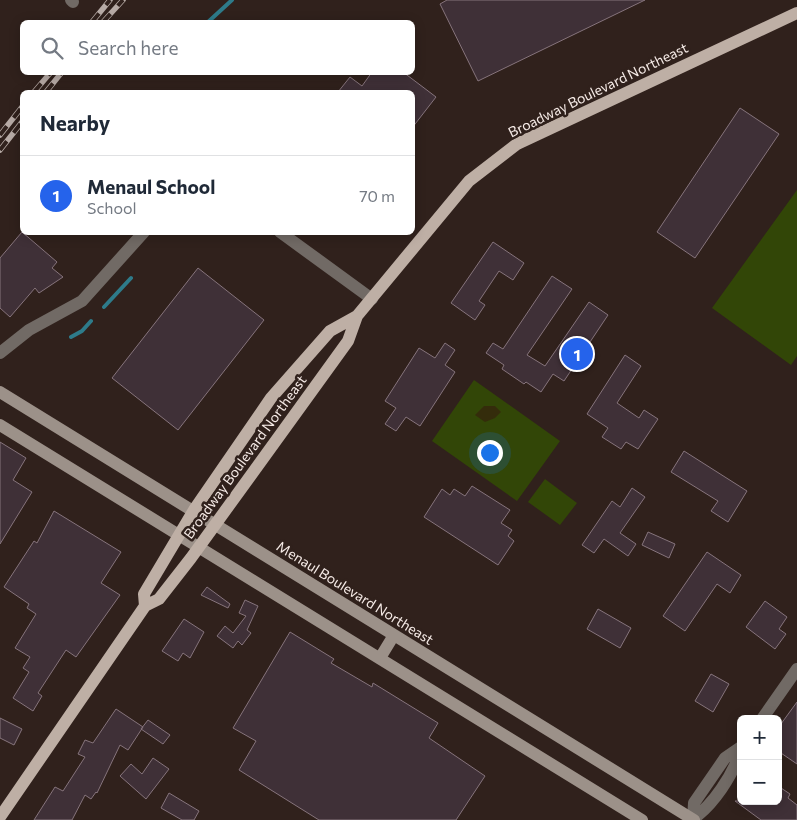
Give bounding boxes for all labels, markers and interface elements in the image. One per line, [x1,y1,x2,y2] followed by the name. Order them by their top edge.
[20,20,415,75] search box
[38,34,66,62] icon: search
[78,36,178,59] text: Search here
[505,38,691,141] street label: Broadway Boulevard Northeast
[40,110,110,135] text: Nearby
[87,175,215,198] text: Menaul School
[52,186,60,205] text: 1
[359,186,395,205] text: 70 m
[87,198,137,217] text: School
[561,335,593,373] pin: 1
[180,371,310,542] street label: Broadway Boulevard Northeast
[477,440,503,466] your location
[274,537,437,648] street label: Menaul Boulevard Northeast
[737,715,782,805] map controls
[737,715,782,760] button: +
[737,760,782,805] button: −

